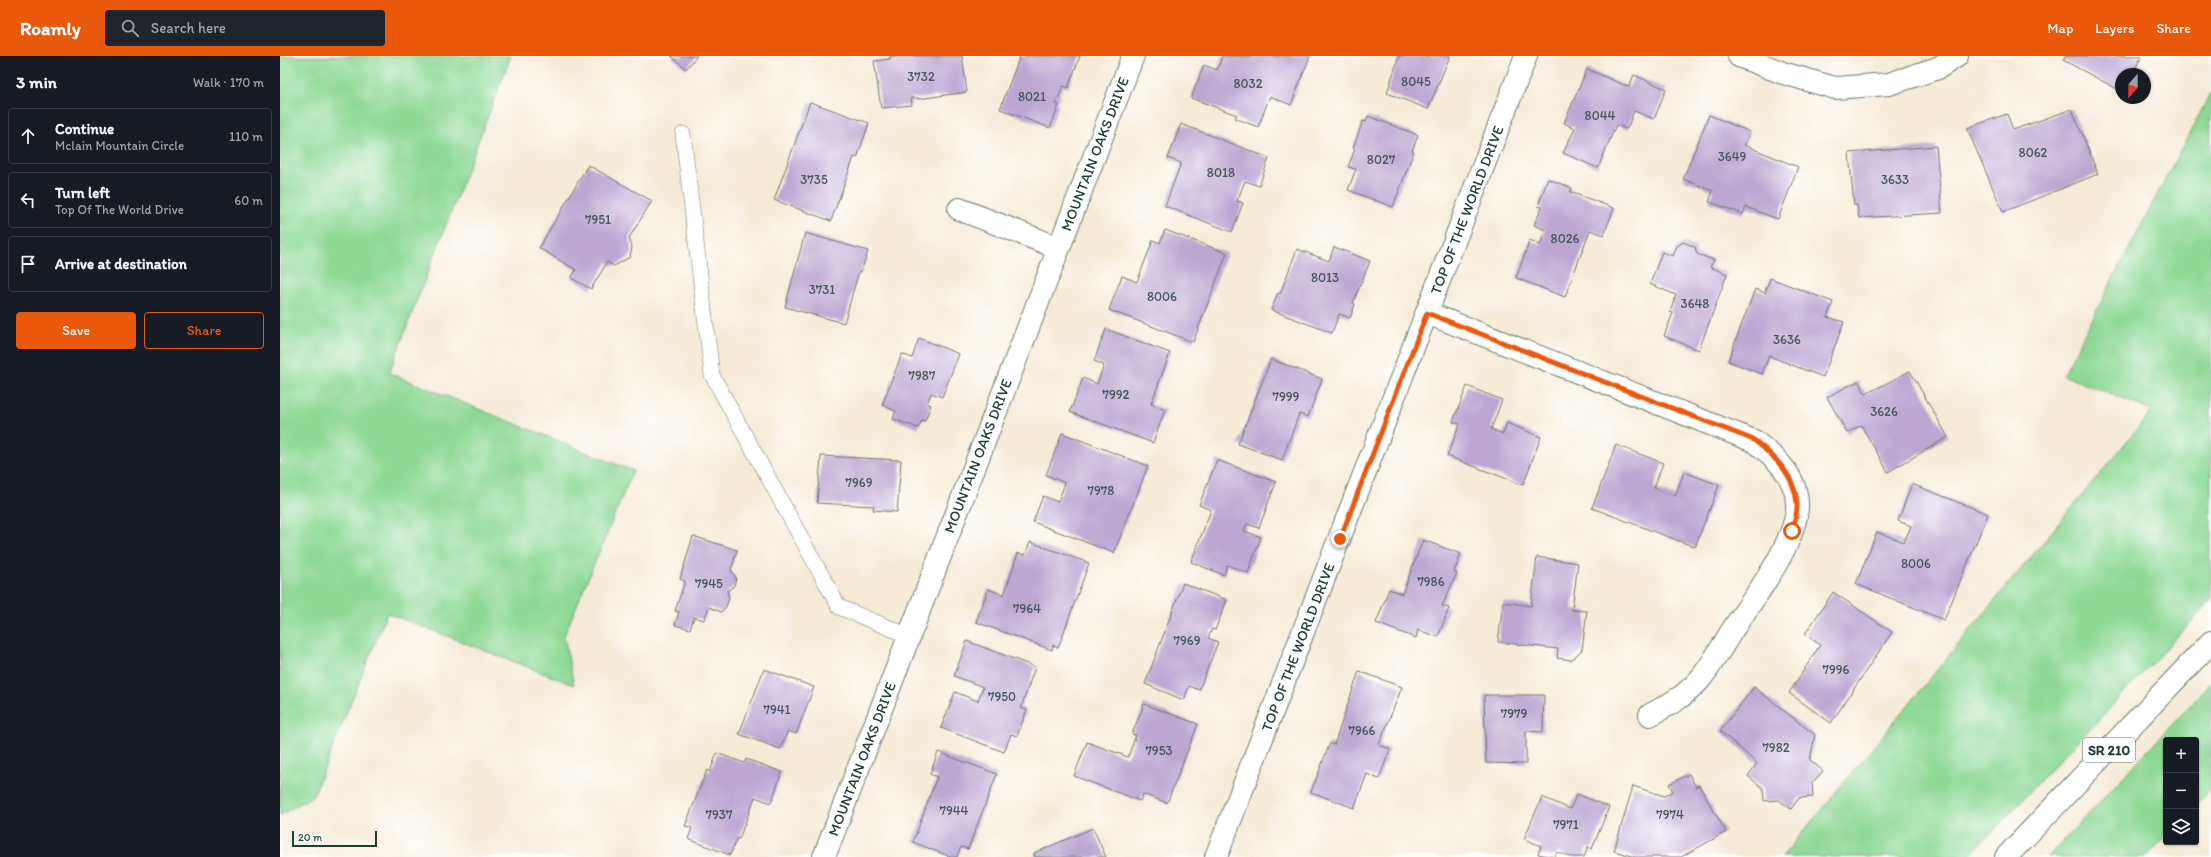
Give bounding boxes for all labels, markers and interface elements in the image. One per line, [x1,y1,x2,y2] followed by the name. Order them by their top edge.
[105,10,385,46] search box
[20,17,81,40] text: Roamly
[119,17,141,39] icon: search
[151,19,226,37] text: Search here
[2048,20,2073,37] text: Map
[2095,20,2134,37] text: Layers
[2156,20,2191,37] text: Share
[2115,68,2151,104] north arrow
[907,69,935,84] house number: 3732
[16,72,57,92] text: 3 min
[1057,74,1133,234] street label: MOUNTAIN OAKS DRIVE
[1401,74,1431,89] house number: 8045
[193,75,264,90] text: Walk · 170 m
[1233,76,1263,91] house number: 8032
[1018,89,1046,104] house number: 8021
[1585,108,1616,123] house number: 8044
[55,120,114,138] text: Continue
[1427,123,1507,297] street label: TOP OF THE WORLD DRIVE
[17,125,39,147] icon: ahead
[229,129,263,144] text: 110 m
[55,138,184,153] text: Mclain Mountain Circle
[2019,145,2048,160] house number: 8062
[1718,149,1746,164] house number: 3649
[1367,152,1396,167] house number: 8027
[1207,165,1235,180] house number: 8018
[800,172,828,187] house number: 3735
[1881,172,1909,187] house number: 3633
[55,184,110,202] text: Turn left
[17,189,39,211] icon: left
[234,193,263,208] text: 60 m
[55,202,184,217] text: Top Of The World Drive
[585,212,611,227] house number: 7951
[1551,231,1580,246] house number: 8026
[17,253,39,275] icon: arrive
[55,255,187,273] text: Arrive at destination
[1311,270,1339,285] house number: 8013
[809,282,835,297] house number: 3731
[1147,289,1177,304] house number: 8006
[1681,296,1709,311] house number: 3648
[16,312,136,349] button: Save
[144,312,264,349] button: Share
[1773,332,1801,347] house number: 3636
[909,368,936,383] house number: 7987
[940,376,1016,536] street label: MOUNTAIN OAKS DRIVE
[1103,387,1130,402] house number: 7992
[1273,389,1300,404] house number: 7999
[1870,404,1898,419] house number: 3626
[846,475,873,490] house number: 7969
[1088,483,1114,498] house number: 7978
[1783,522,1801,540] route start
[1331,530,1349,548] route end
[1901,556,1931,571] house number: 8006
[1258,560,1338,734] street label: TOP OF THE WORLD DRIVE
[1417,574,1445,589] house number: 7986
[695,576,723,591] house number: 7945
[1013,601,1041,616] house number: 7964
[1174,633,1201,648] house number: 7969
[1823,662,1850,677] house number: 7996
[824,679,900,839] street label: MOUNTAIN OAKS DRIVE
[988,689,1016,704] house number: 7950
[763,702,791,717] house number: 7941
[1501,706,1527,721] house number: 7979
[1348,723,1376,738] house number: 7966
[2163,737,2199,845] map controls
[2163,737,2199,773] button: +
[2083,738,2135,762] road number: SR 210
[1762,740,1790,755] house number: 7982
[1145,743,1173,758] house number: 7953
[2163,773,2199,809] button: −
[940,803,969,818] house number: 7944
[706,807,733,822] house number: 7937
[1656,807,1684,822] house number: 7974
[2163,809,2199,845] button: layers
[1553,817,1579,832] house number: 7971
[292,829,377,848] scale bar
[298,831,322,844] text: 20 m

